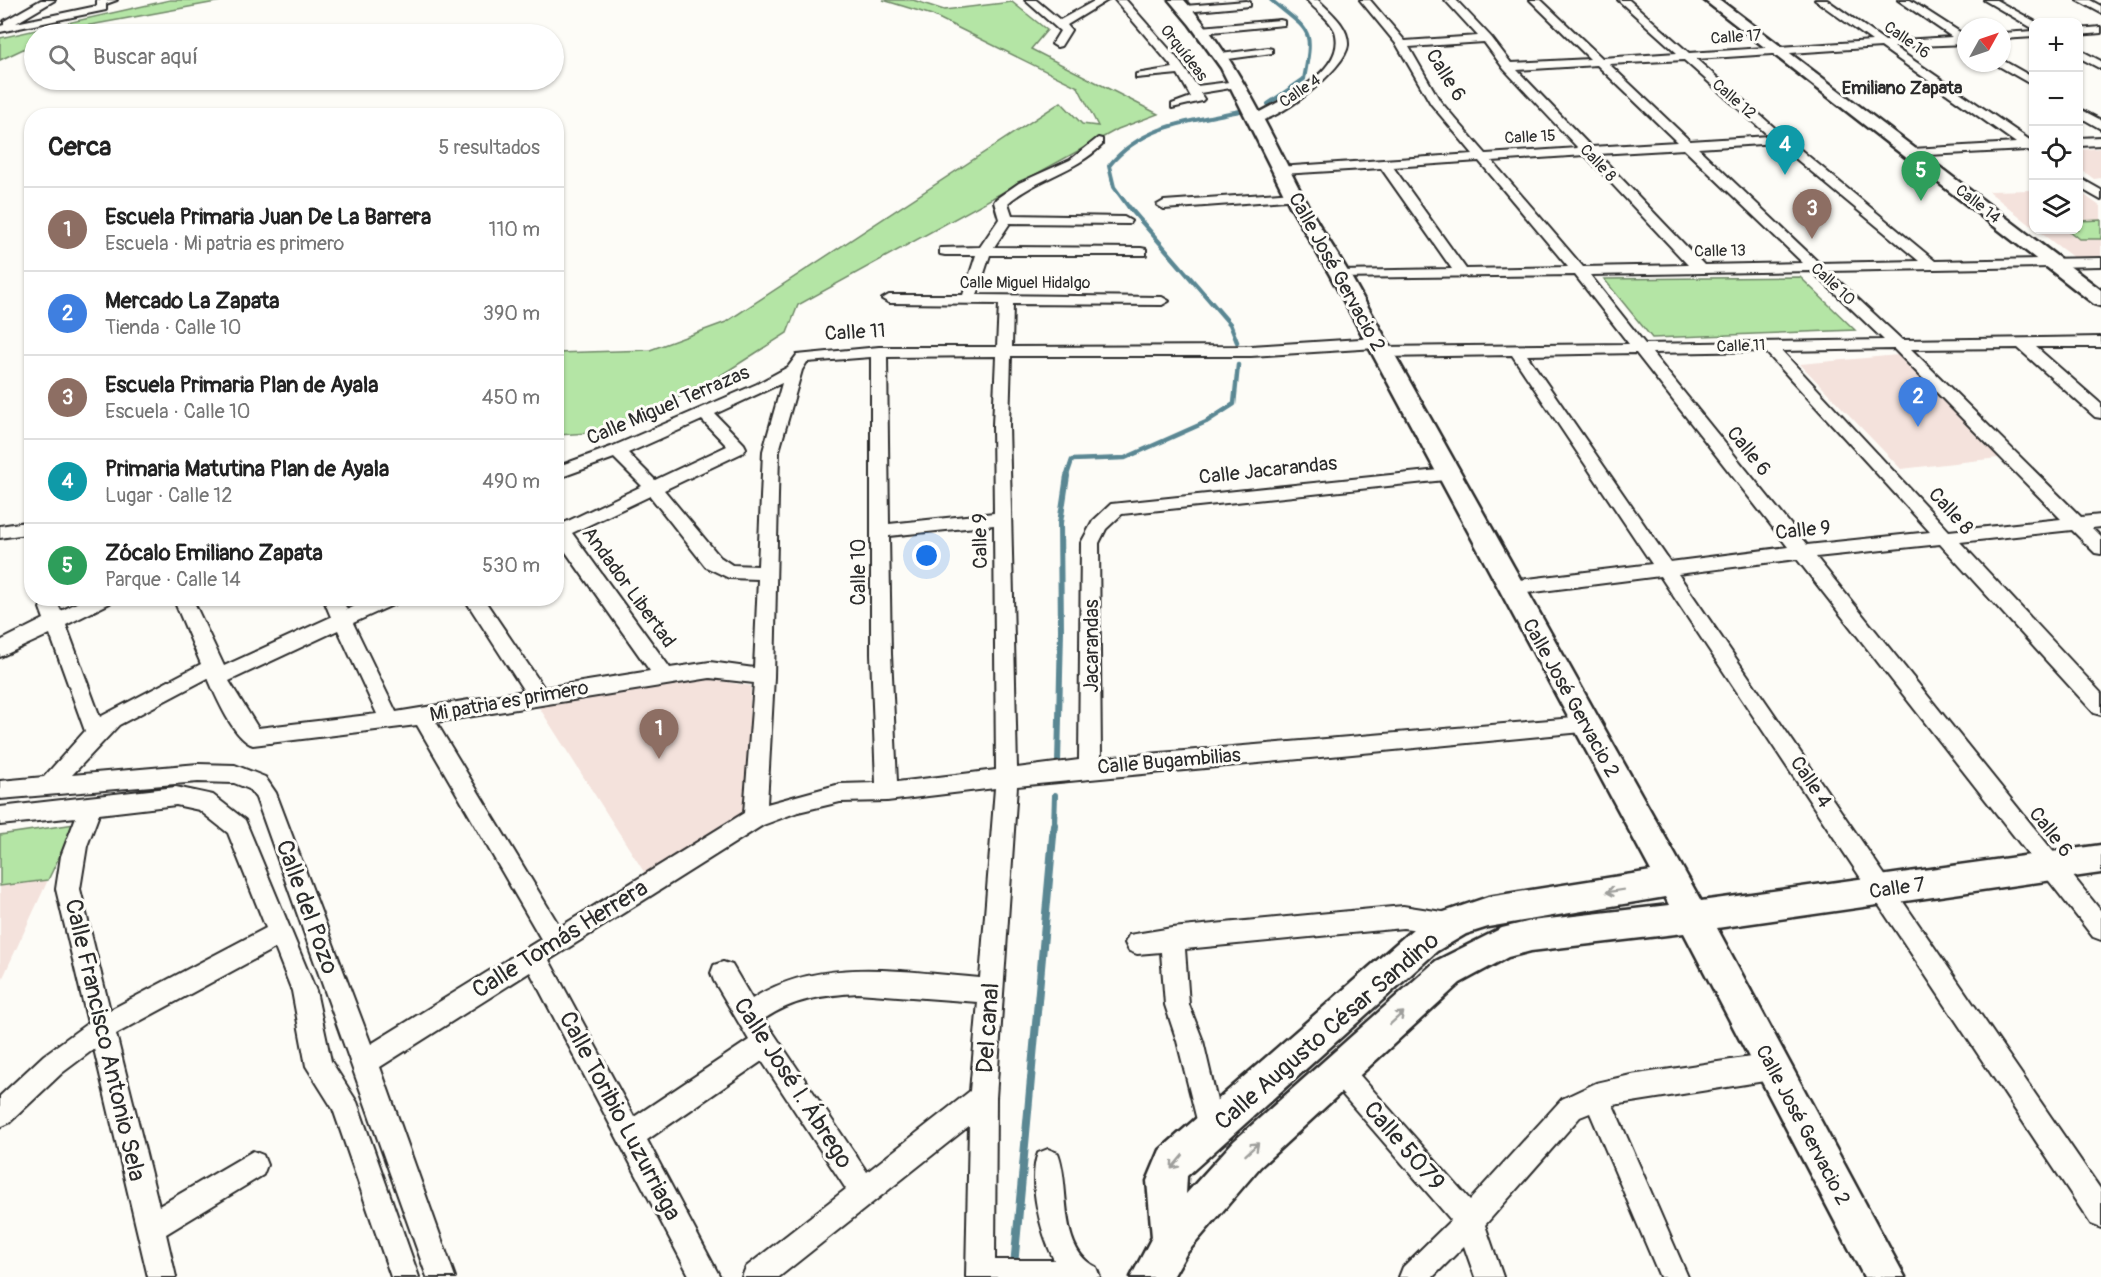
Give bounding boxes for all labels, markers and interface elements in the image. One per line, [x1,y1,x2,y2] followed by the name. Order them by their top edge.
[1880,17,1934,63] street label: Calle 16
[1957,18,2011,72] north arrow
[2029,18,2083,234] map controls
[2029,18,2083,72] button: +
[1156,21,1212,85] street label: Orquídeas
[24,24,564,90] search box
[1710,25,1763,49] street label: Calle 17
[45,41,78,74] icon: search
[93,43,198,71] text: Buscar aquí
[1420,44,1472,106] street label: Calle 6
[1276,70,1324,112] street label: Calle 4
[2029,72,2083,126] button: −
[1708,75,1760,123] street label: Calle 12
[1842,77,1963,100] district label: Emiliano Zapata
[1504,126,1556,148] street label: Calle 15
[1766,126,1804,175] pin: 4
[2029,126,2083,180] button: locate
[48,131,111,163] text: Cerca
[438,135,540,160] text: 5 resultados
[1576,140,1620,186] street label: Calle 8
[1902,152,1940,201] pin: 5
[1951,180,2005,228] street label: Calle 14
[2029,180,2083,234] button: layers
[1283,188,1391,356] street label: Calle José Gervacio 2
[1792,190,1832,239] pin: 3
[105,203,431,231] text: Escuela Primaria Juan De La Barrera
[64,217,71,242] text: 1
[489,217,540,242] text: 110 m
[105,231,344,256] text: Escuela · Mi patria es primero
[1694,241,1746,261] street label: Calle 13
[1807,258,1859,310] street label: Calle 10
[960,273,1091,293] street label: Calle Miguel Hidalgo
[105,287,280,315] text: Mercado La Zapata
[62,301,73,326] text: 2
[483,301,540,326] text: 390 m
[105,315,242,340] text: Tienda · Calle 10
[824,318,886,346] street label: Calle 11
[1716,335,1766,357] street label: Calle 11
[583,359,753,451] street label: Calle Miguel Terrazas
[105,371,378,399] text: Escuela Primaria Plan de Ayala
[1898,378,1938,427] pin: 2
[62,385,73,410] text: 3
[482,385,540,410] text: 450 m
[105,399,250,424] text: Escuela · Calle 10
[1721,421,1777,481] street label: Calle 6
[1198,450,1338,490] street label: Calle Jacarandas
[105,455,389,483] text: Primaria Matutina Plan de Ayala
[62,469,73,494] text: 4
[482,469,540,494] text: 490 m
[1923,482,1979,540] street label: Calle 8
[105,483,232,508] text: Lugar · Calle 12
[967,513,993,569] street label: Calle 9
[1774,515,1832,545] street label: Calle 9
[577,521,681,653] street label: Andador Libertad
[105,539,323,567] text: Zócalo Emiliano Zapata
[846,539,871,605] street label: Calle 10
[912,541,941,570] your location
[62,553,73,578] text: 5
[482,553,540,578] text: 530 m
[105,567,241,592] text: Parque · Calle 14
[1079,599,1104,693] street label: Jacarandas
[1517,614,1625,782] street label: Calle José Gervacio 2
[428,675,591,727] street label: Mi patria es primero
[640,710,678,759] pin: 1
[1096,742,1242,780] street label: Calle Bugambilias
[1785,751,1838,813] street label: Calle 4
[2024,802,2078,862] street label: Calle 6
[269,836,345,978] street label: Calle del Pozo
[1868,872,1927,904] street label: Calle 7
[467,873,653,1005] street label: Calle Tomás Herrera
[1606,886,1626,897] one-way arrow
[58,896,152,1184] street label: Calle Francisco Antonio Sela
[1209,926,1445,1136] street label: Calle Augusto César Sandino
[970,982,1006,1074] street label: Del canal
[727,992,859,1174] street label: Calle José I. Ábrego
[553,1007,687,1225] street label: Calle Toribio Luzurriaga
[1389,1011,1404,1025] one-way arrow
[1750,1040,1856,1210] street label: Calle José Gervacio 2
[1357,1095,1451,1197] street label: Calle 5079
[1245,1142,1260,1156] one-way arrow
[1171,1154,1184,1170] one-way arrow

